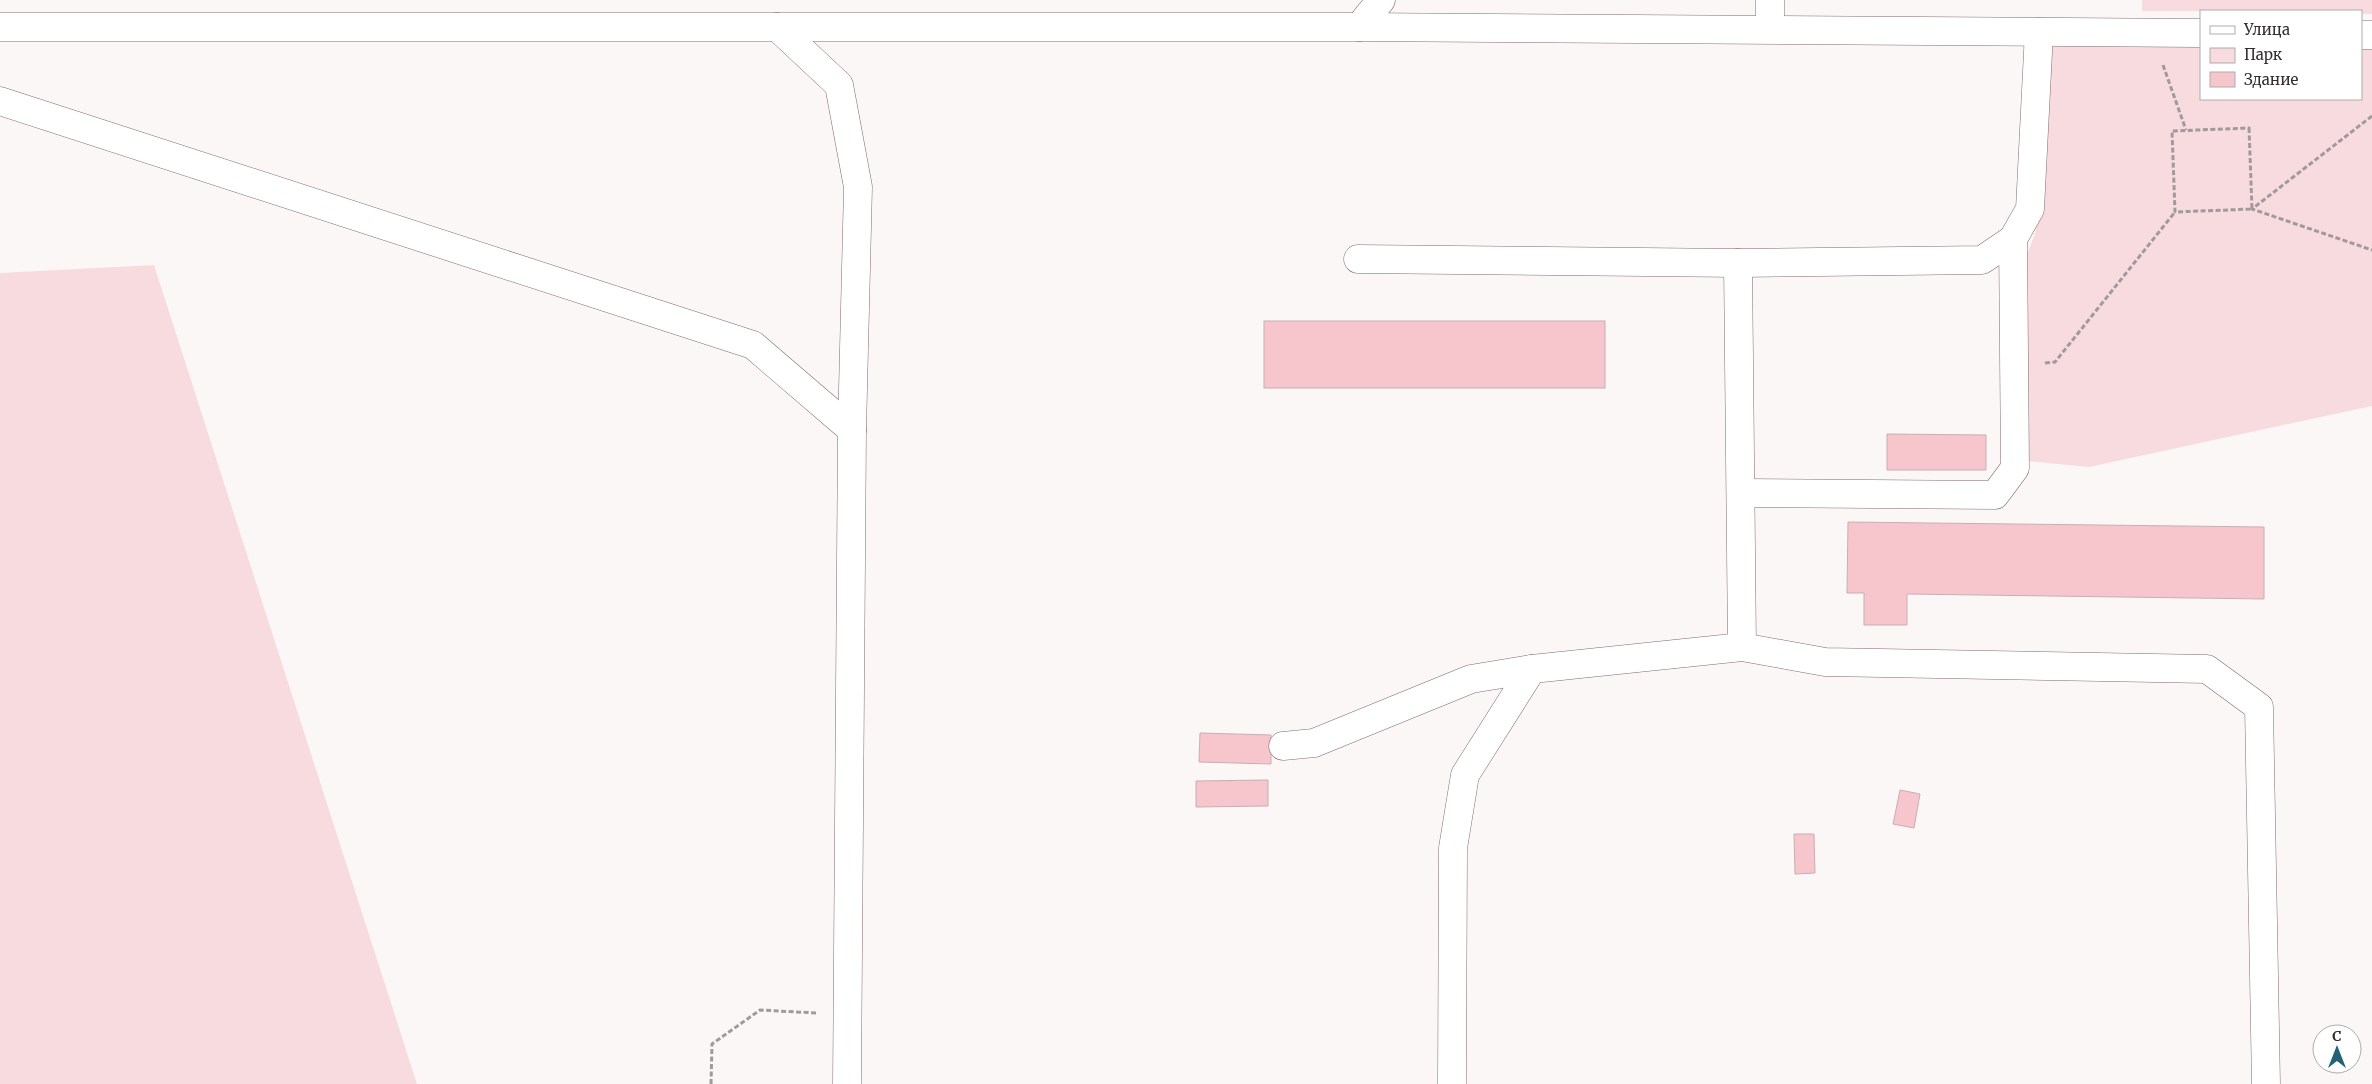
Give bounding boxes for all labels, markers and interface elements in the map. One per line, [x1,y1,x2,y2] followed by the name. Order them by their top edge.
[2200,10,2362,100] legend
[2243,20,2290,39] text: Улица
[2244,45,2283,64] text: Парк
[2244,70,2298,89] text: Здание
[2312,1024,2362,1074] north arrow
[2332,1027,2342,1045] text: С

